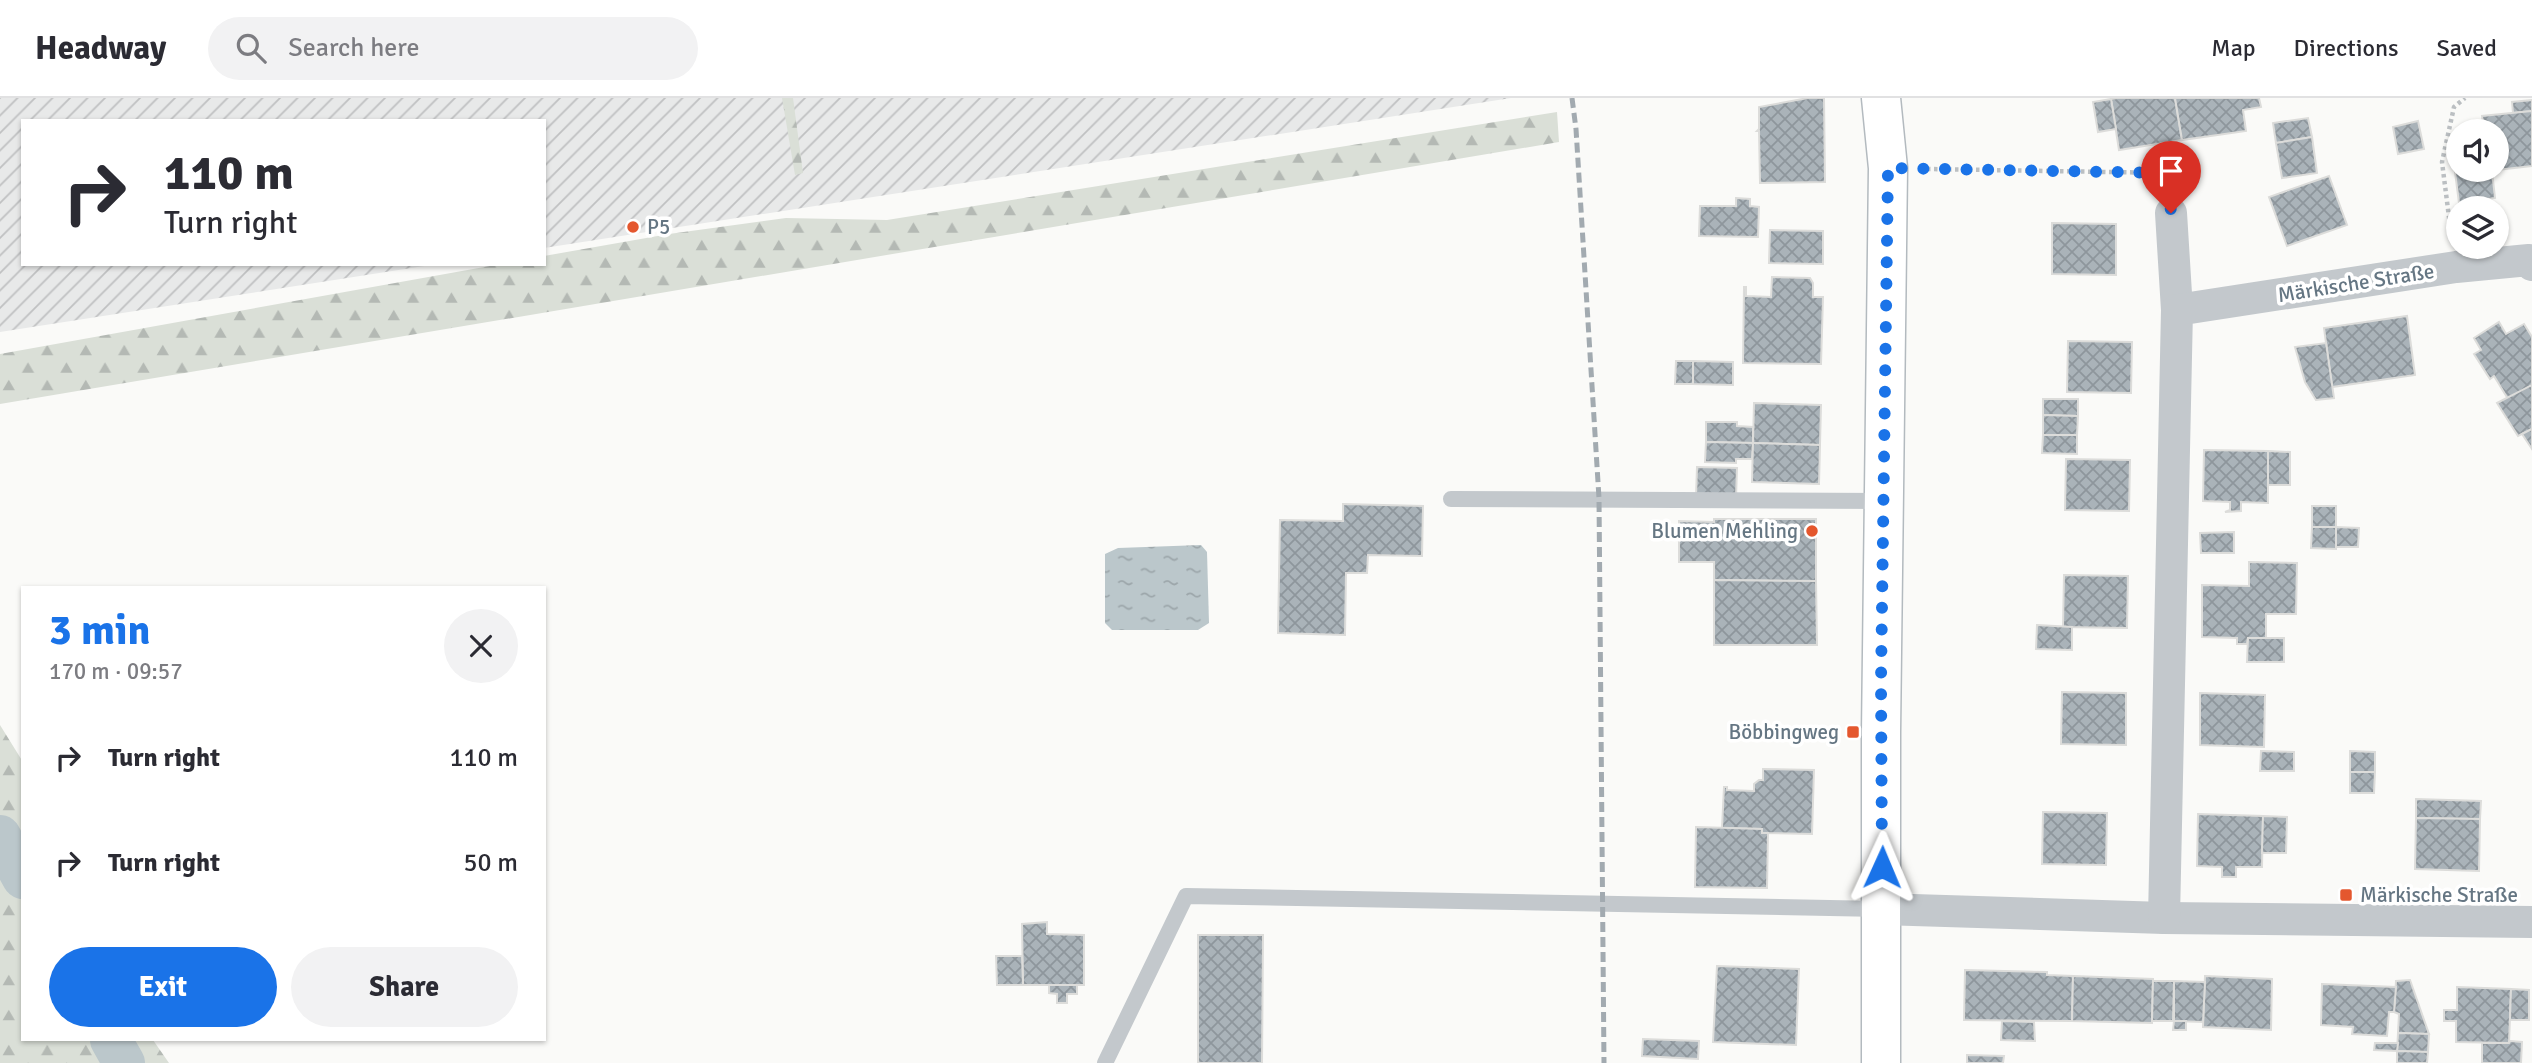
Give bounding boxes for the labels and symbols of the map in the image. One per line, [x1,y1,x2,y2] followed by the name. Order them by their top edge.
[2141,141,2201,213] pin
[647,214,670,240] place label: P5
[625,219,641,235] marker: P5
[2276,258,2436,308] street label: Märkische Straße
[1651,518,1798,544] place label: Blumen Mehling
[1804,523,1820,539] marker: Blumen Mehling
[1728,719,1839,745] place label: Böbbingweg
[1845,724,1861,740] marker: Böbbingweg
[1845,830,1919,904] position arrow
[2360,882,2518,908] place label: Märkische Straße
[2338,887,2354,903] marker: Märkische Straße

